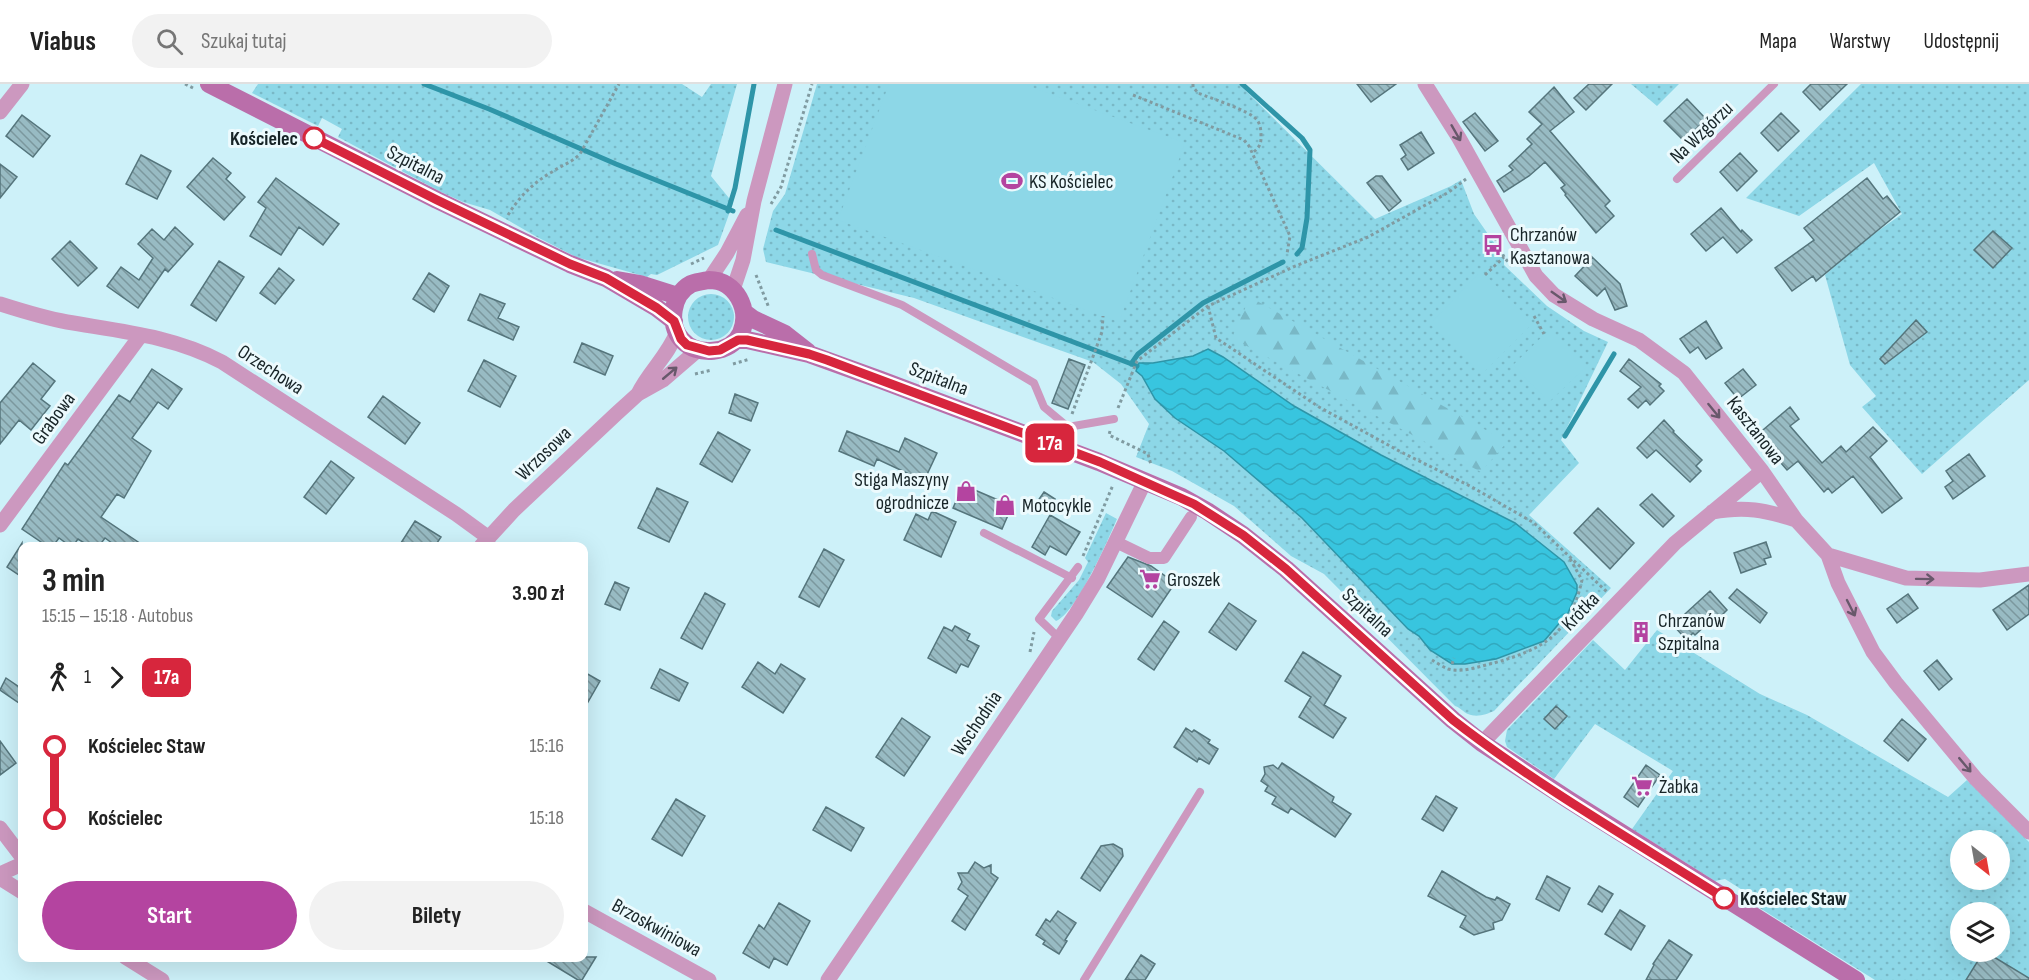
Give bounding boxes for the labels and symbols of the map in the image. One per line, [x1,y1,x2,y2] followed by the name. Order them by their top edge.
[1665,97,1738,169] street label: Na Wzgórzu
[1450,124,1462,141] one-way arrow
[230,127,298,151] place label: Kościelec
[303,127,325,149] marker: Kościelec
[383,140,448,190] street label: Szpitalna
[1000,169,1024,193] sports icon: KS Kościelec
[1029,170,1113,194] place label: KS Kościelec
[1510,223,1590,270] place label: Chrzanów Kasztanowa
[1481,233,1505,257] bus stop icon: Chrzanów Kasztanowa
[1550,291,1566,303] one-way arrow
[233,340,308,400] street label: Orzechowa
[906,357,972,401] street label: Szpitalna
[662,367,678,380] one-way arrow
[27,388,81,449] street label: Grabowa
[1721,392,1789,469] street label: Kasztanowa
[1708,402,1721,418] one-way arrow
[511,422,576,486] street label: Wrzosowa
[1016,424,1084,462] line badge: 17a
[854,468,949,515] place label: Stiga Maszyny ogrodnicze
[954,479,978,503] shop icon: Stiga Maszyny ogrodnicze
[993,493,1017,517] shop icon: Motocykle
[1022,494,1091,518] place label: Motocykle
[1138,567,1162,591] supermarket icon: Groszek
[1167,568,1221,592] place label: Groszek
[1914,573,1934,584] one-way arrow
[1337,583,1398,642] street label: Szpitalna
[1557,587,1605,636] street label: Krótka
[1846,599,1857,617] one-way arrow
[1658,609,1725,656] place label: Chrzanów Szpitalna
[1629,620,1653,644] building icon: Chrzanów Szpitalna
[946,687,1007,761] street label: Wschodnia
[1958,757,1972,772] one-way arrow
[1630,774,1654,798] supermarket icon: Żabka
[1659,775,1698,799] place label: Żabka
[1950,830,2010,890] north arrow
[1713,887,1735,909] marker: Kościelec Staw
[1740,887,1847,911] place label: Kościelec Staw
[607,893,706,962] street label: Brzoskwiniowa

